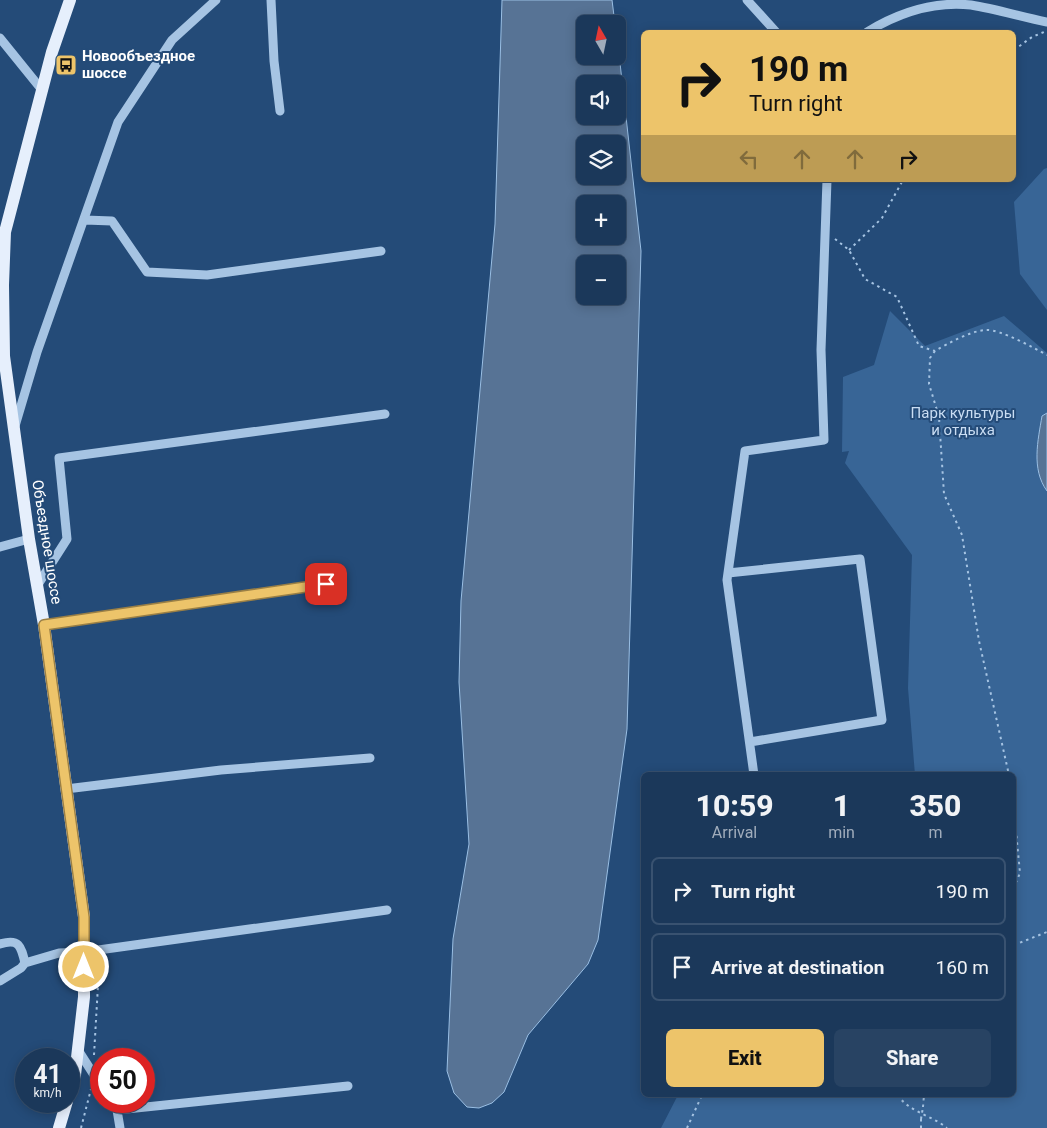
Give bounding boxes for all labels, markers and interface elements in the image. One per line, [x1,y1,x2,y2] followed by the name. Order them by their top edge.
[576,15,626,65] north arrow
[576,15,626,305] map controls
[82,47,195,82] place label: Новообъездное шоссе
[749,49,848,90] text: 190 m
[666,50,731,115] icon: right
[54,53,78,77] bus stop icon: Новообъездное шоссе
[576,75,626,125] button: sound
[749,91,843,116] text: Turn right
[576,135,626,185] button: layers
[735,145,763,173] icon: left
[788,145,816,173] icon: ahead
[841,145,869,173] icon: ahead
[894,145,922,173] icon: right
[576,195,626,245] button: +
[576,255,626,305] button: −
[911,404,1015,439] park label: Парк культуры и отдыха
[28,478,66,606] street label: Объездное шоссе
[305,563,347,605] pin
[312,570,340,598] icon: arrive
[696,788,774,823] text: 10:59
[833,788,850,823] text: 1
[909,788,961,823] text: 350
[712,823,757,842] text: Arrival
[828,823,855,842] text: min
[928,823,942,842] text: m
[668,877,696,905] icon: right
[711,880,795,903] text: Turn right
[936,880,989,903] text: 190 m
[57,940,109,992] position arrow
[668,953,696,981] icon: arrive
[711,956,884,979] text: Arrive at destination
[936,956,989,979] text: 160 m
[666,1029,824,1087] button: Exit
[834,1029,991,1087] button: Share
[90,1048,155,1113] speed limit sign: 50
[33,1060,62,1089] text: 41
[33,1086,62,1100] text: km/h

